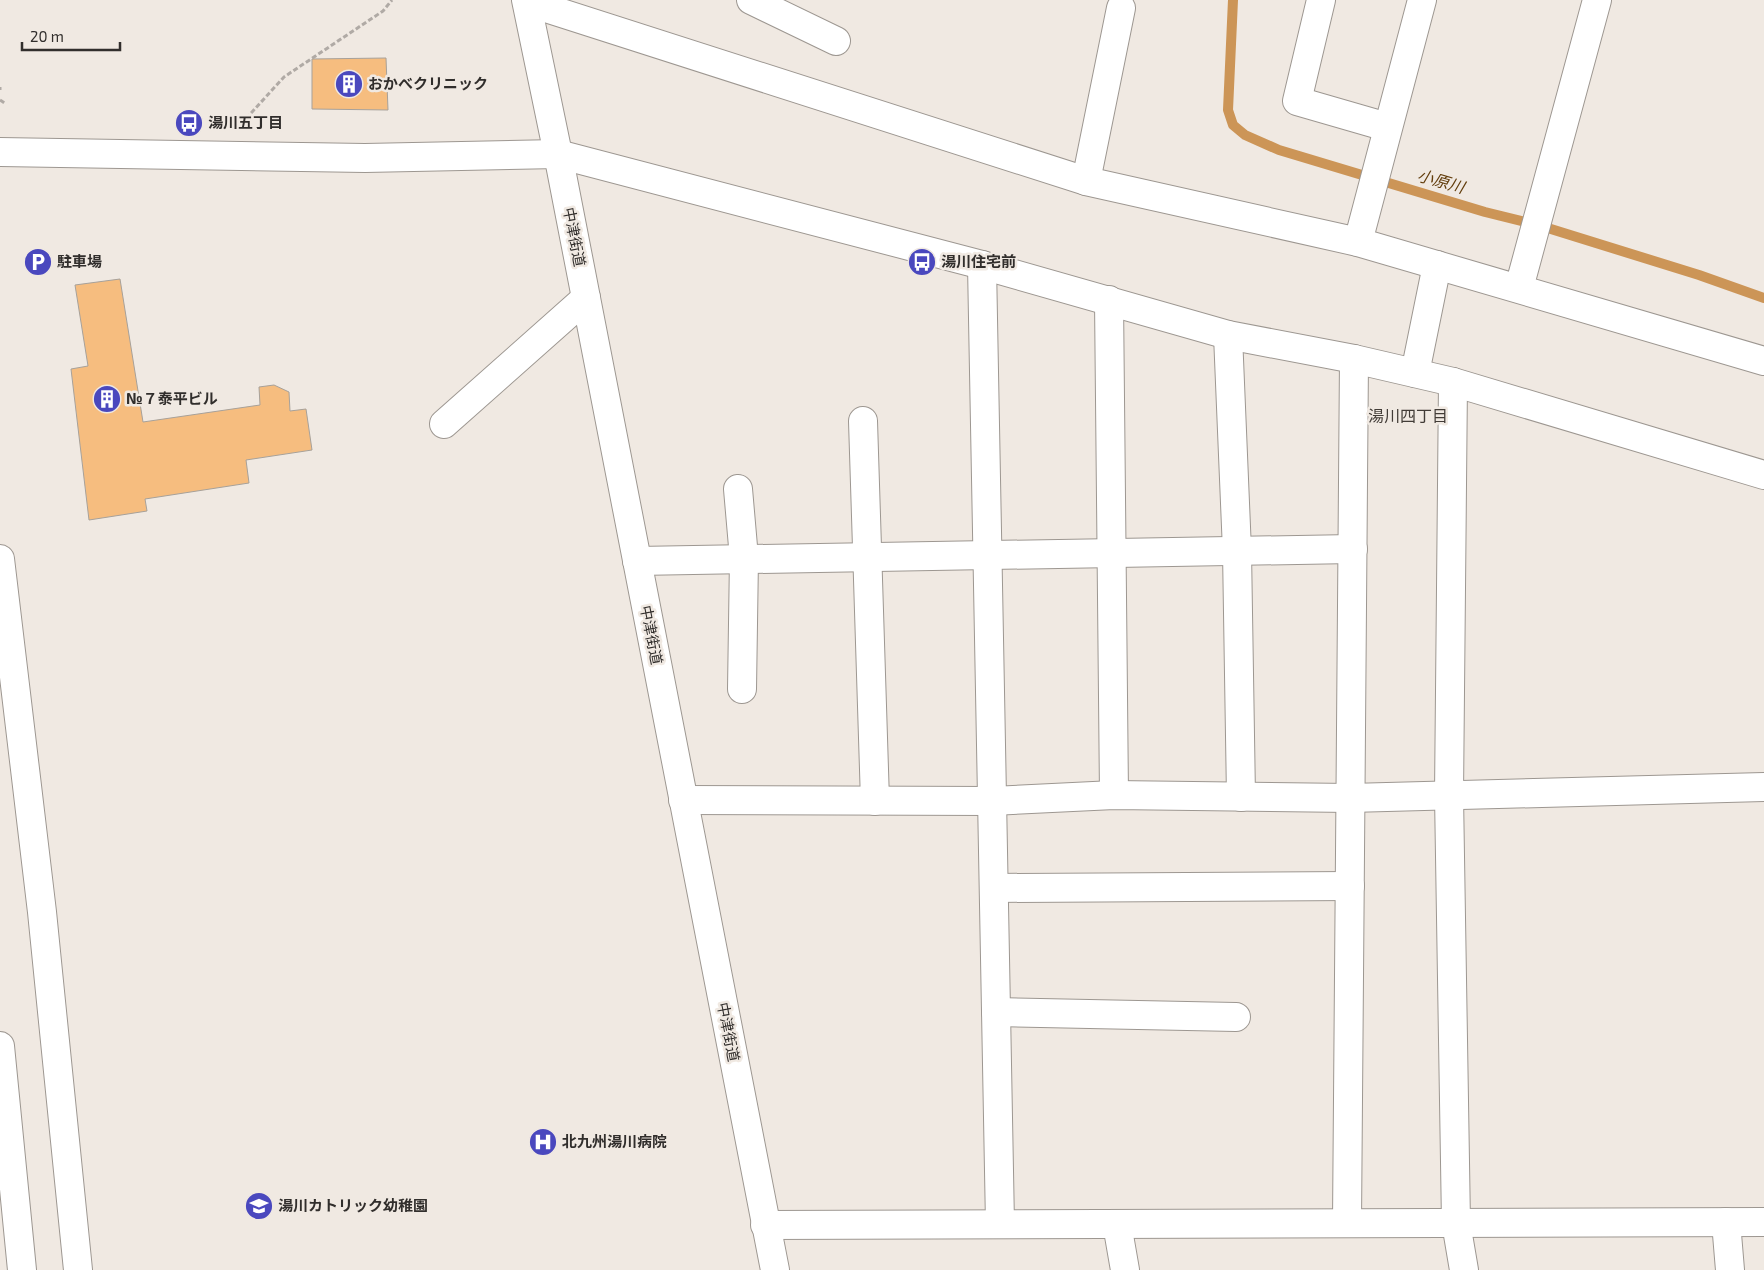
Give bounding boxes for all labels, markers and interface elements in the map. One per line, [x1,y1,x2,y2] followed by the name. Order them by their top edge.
[22,20,120,52] scale bar
[30,27,64,45] text: 20 m
[334,69,364,99] building icon: おかべクリニック
[368,74,488,92] place label: おかべクリニック
[174,108,204,138] bus stop icon: 湯川五丁目
[208,113,283,131] place label: 湯川五丁目
[1415,165,1469,197] water label: 小原川
[560,206,590,268] street label: 中津街道
[23,247,53,277] parking icon: 駐車場
[907,247,937,277] bus stop icon: 湯川住宅前
[57,252,102,270] place label: 駐車場
[941,252,1016,270] place label: 湯川住宅前
[92,384,122,414] building icon: №７泰平ビル
[126,389,218,407] place label: №７泰平ビル
[1368,406,1448,425] district label: 湯川四丁目
[637,604,667,666] street label: 中津街道
[714,1001,744,1063] street label: 中津街道
[528,1127,558,1157] hospital icon: 北九州湯川病院
[562,1132,667,1150] place label: 北九州湯川病院
[244,1191,274,1221] school or university icon: 湯川カトリック幼稚園
[278,1196,428,1214] place label: 湯川カトリック幼稚園

